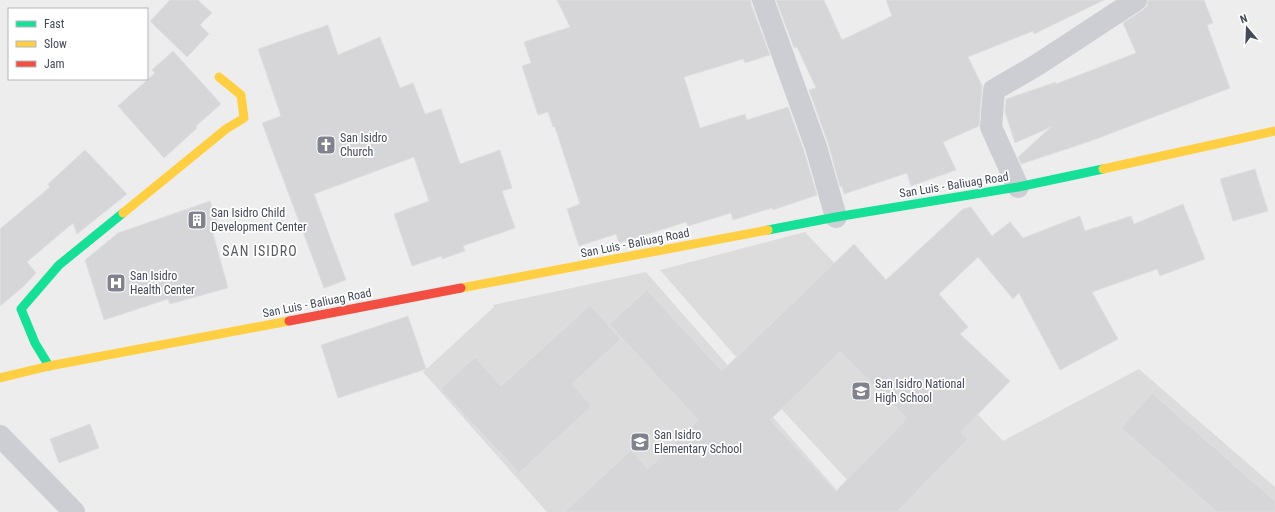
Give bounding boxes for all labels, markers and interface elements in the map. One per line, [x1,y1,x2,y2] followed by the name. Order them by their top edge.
[8,8,148,80] legend
[1227,8,1267,48] north arrow
[1239,12,1249,26] text: N
[44,17,65,31] text: Fast
[44,37,67,51] text: Slow
[44,57,65,71] text: Jam
[340,131,387,159] place label: San Isidro Church
[315,134,337,156] church icon: San Isidro Church
[898,169,1010,201] street label: San Luis - Baliuag Road
[211,206,307,234] place label: San Isidro Child Development Center
[186,209,208,231] building icon: San Isidro Child Development Center
[579,226,691,260] street label: San Luis - Baliuag Road
[222,243,298,259] district label: SAN ISIDRO
[130,269,195,297] place label: San Isidro Health Center
[105,272,127,294] hospital icon: San Isidro Health Center
[261,286,373,320] street label: San Luis - Baliuag Road
[875,377,965,405] place label: San Isidro National High School
[850,380,872,402] school or university icon: San Isidro National High School
[654,428,742,456] place label: San Isidro Elementary School
[629,431,651,453] school or university icon: San Isidro Elementary School

